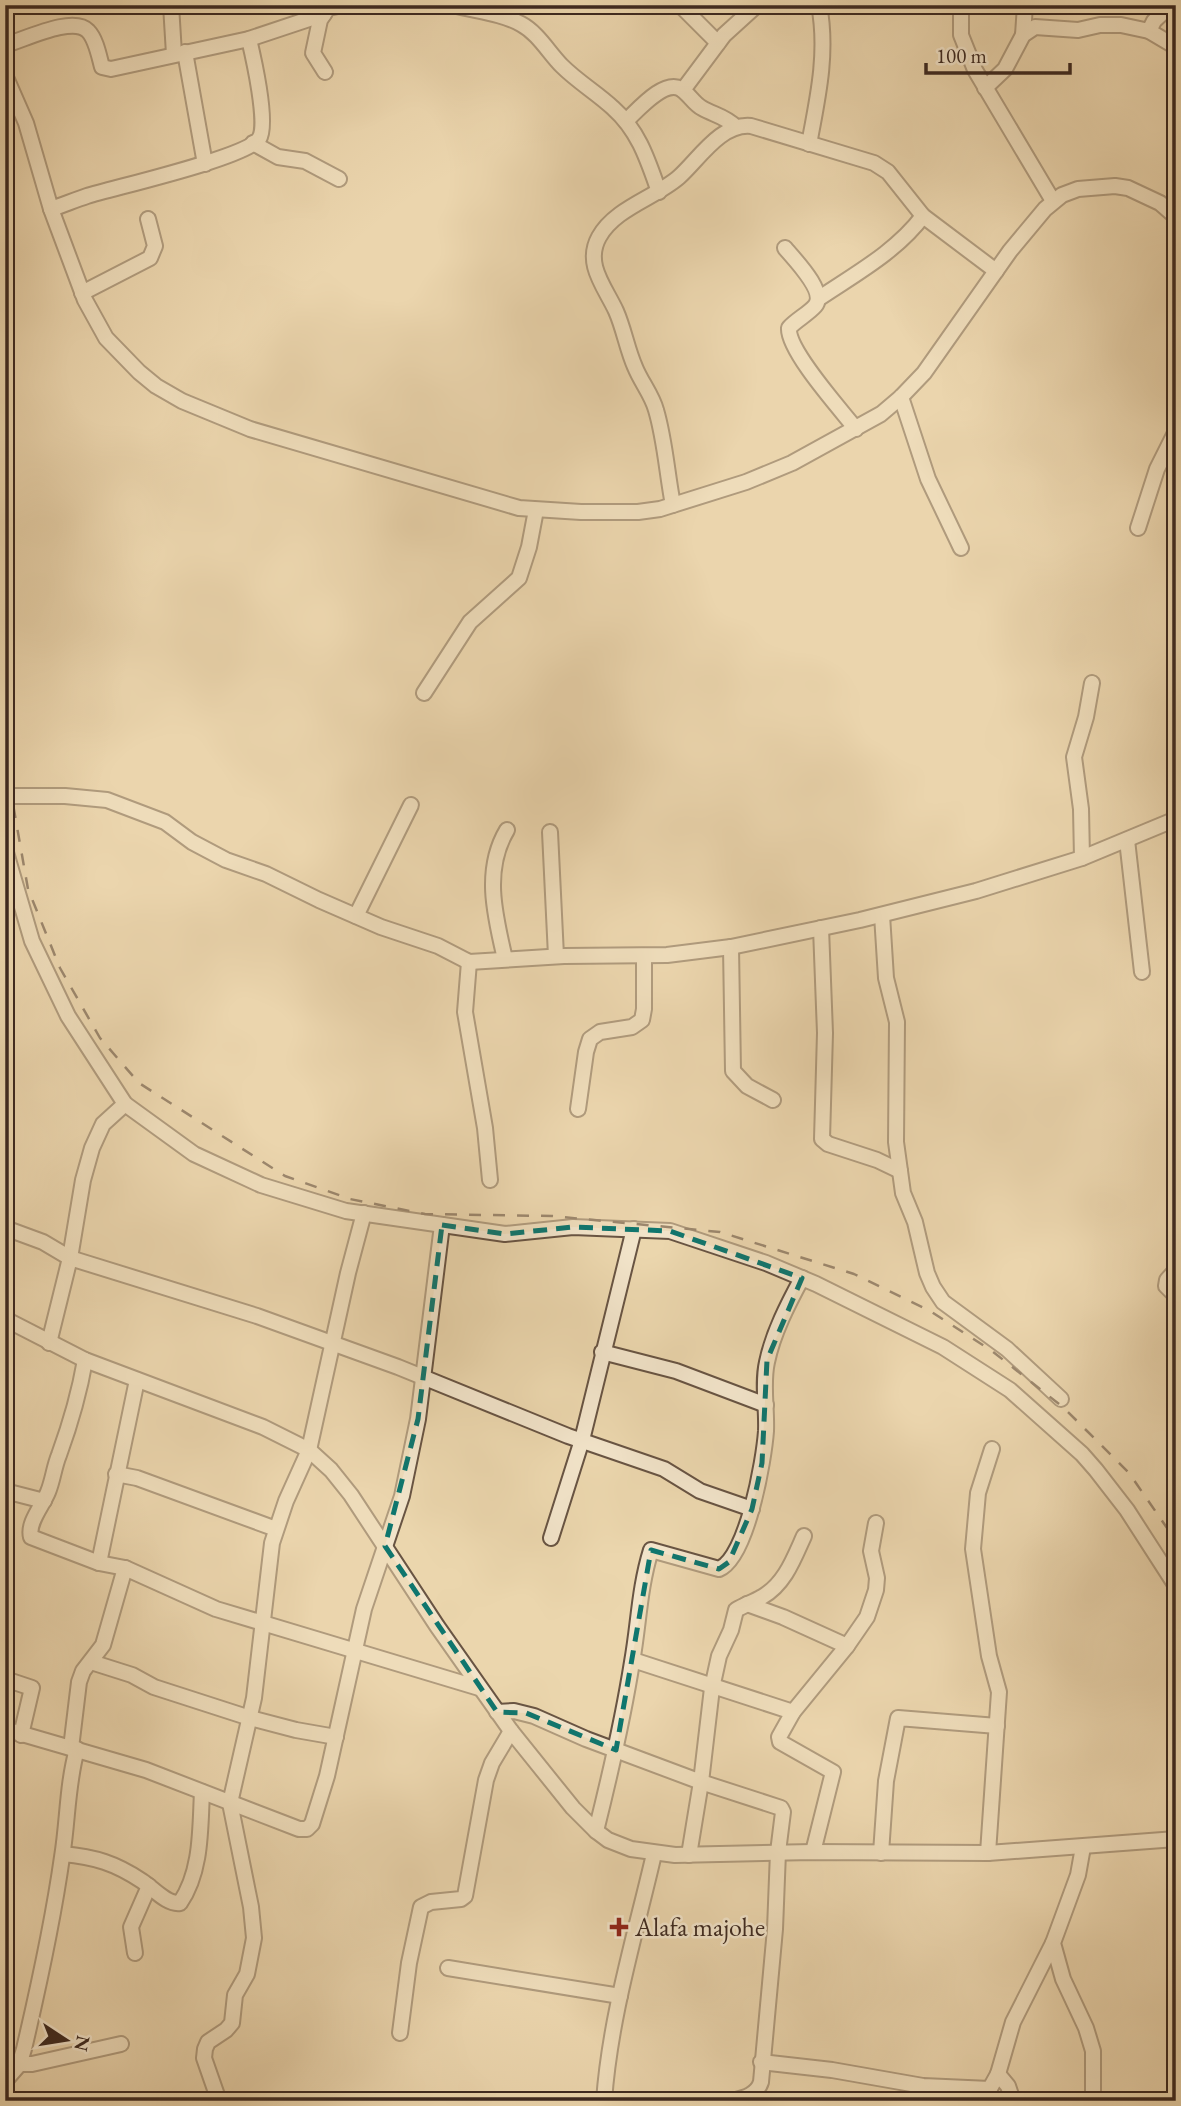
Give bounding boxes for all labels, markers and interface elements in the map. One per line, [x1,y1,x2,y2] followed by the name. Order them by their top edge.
[926,32,1069,76] scale bar
[936,42,987,69] text: 100 m
[634,1910,765,1944] place label: Alafa majohe
[609,1917,629,1937] marker: Alafa majohe
[32,2004,102,2074] north arrow
[68,2033,96,2054] text: N

